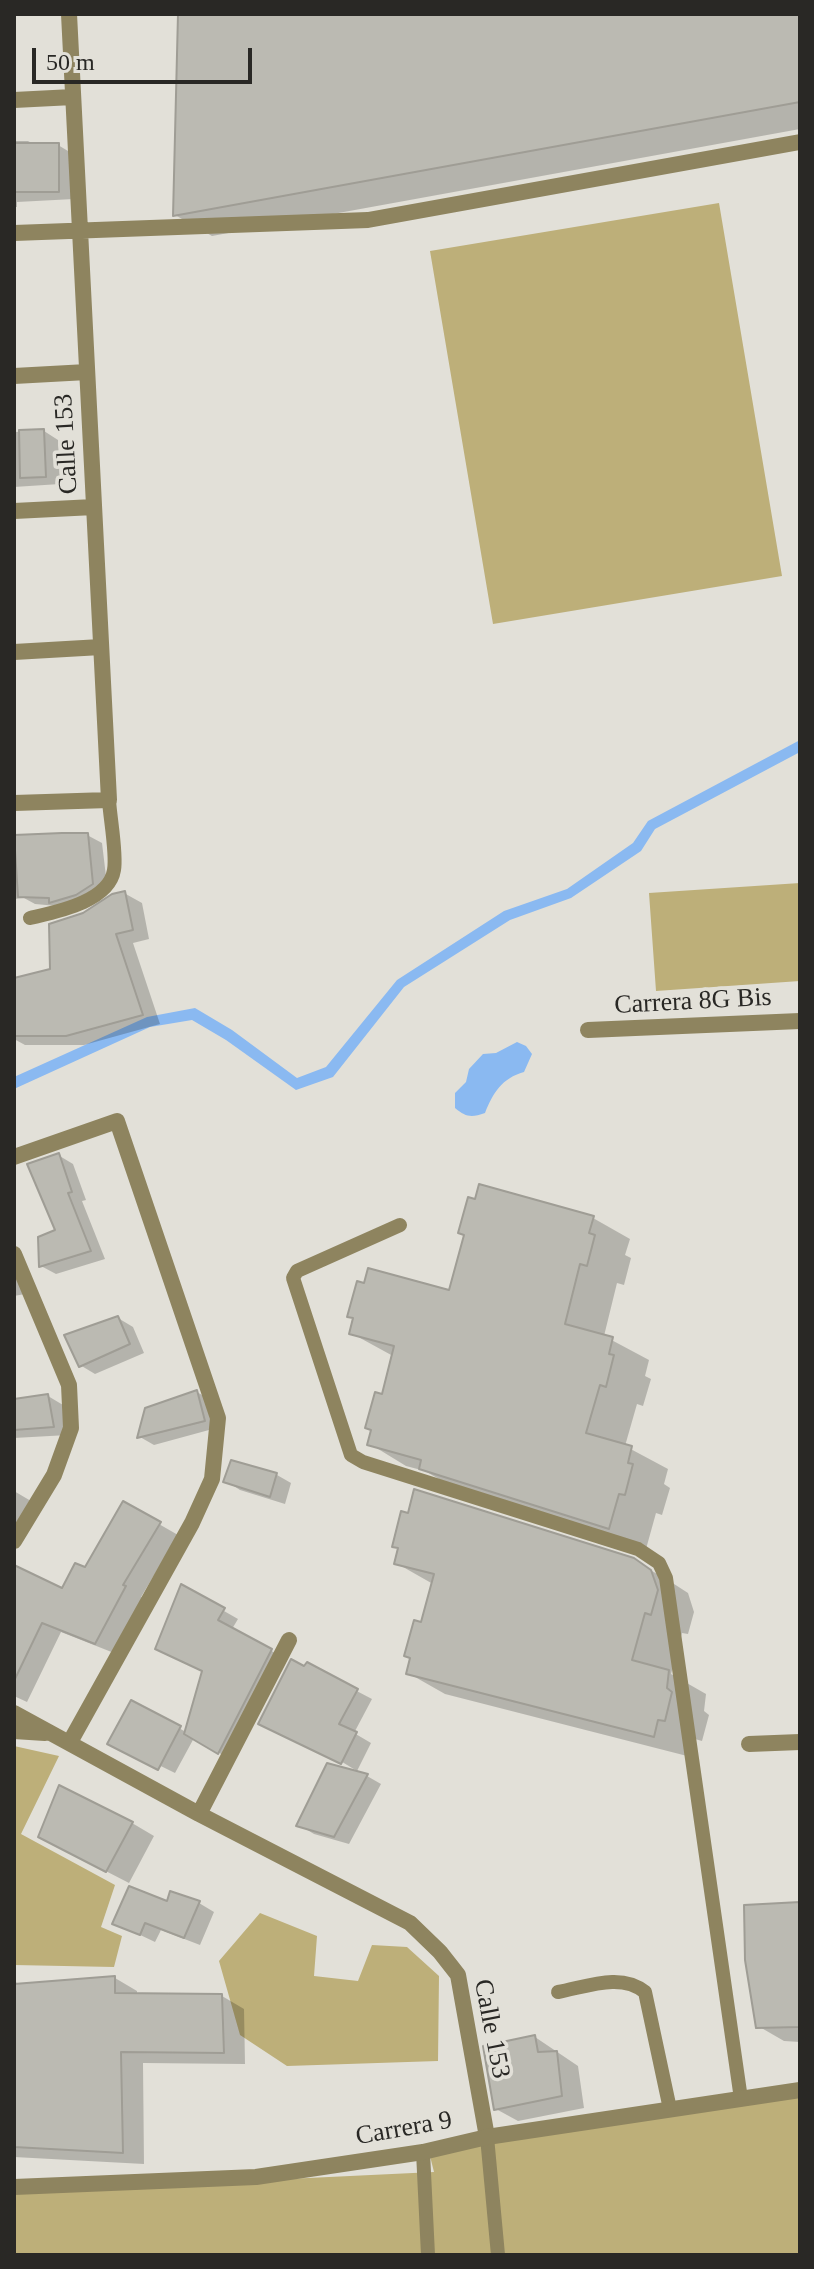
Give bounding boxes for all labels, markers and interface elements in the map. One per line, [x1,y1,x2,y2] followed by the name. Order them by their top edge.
[36,32,256,82] scale bar
[46,49,95,75] text: 50 m
[49,393,85,495] street label: Calle 153
[614,982,772,1022] street label: Carrera 8G Bis
[466,1977,516,2081] street label: Calle 153
[353,2105,455,2153] street label: Carrera 9

